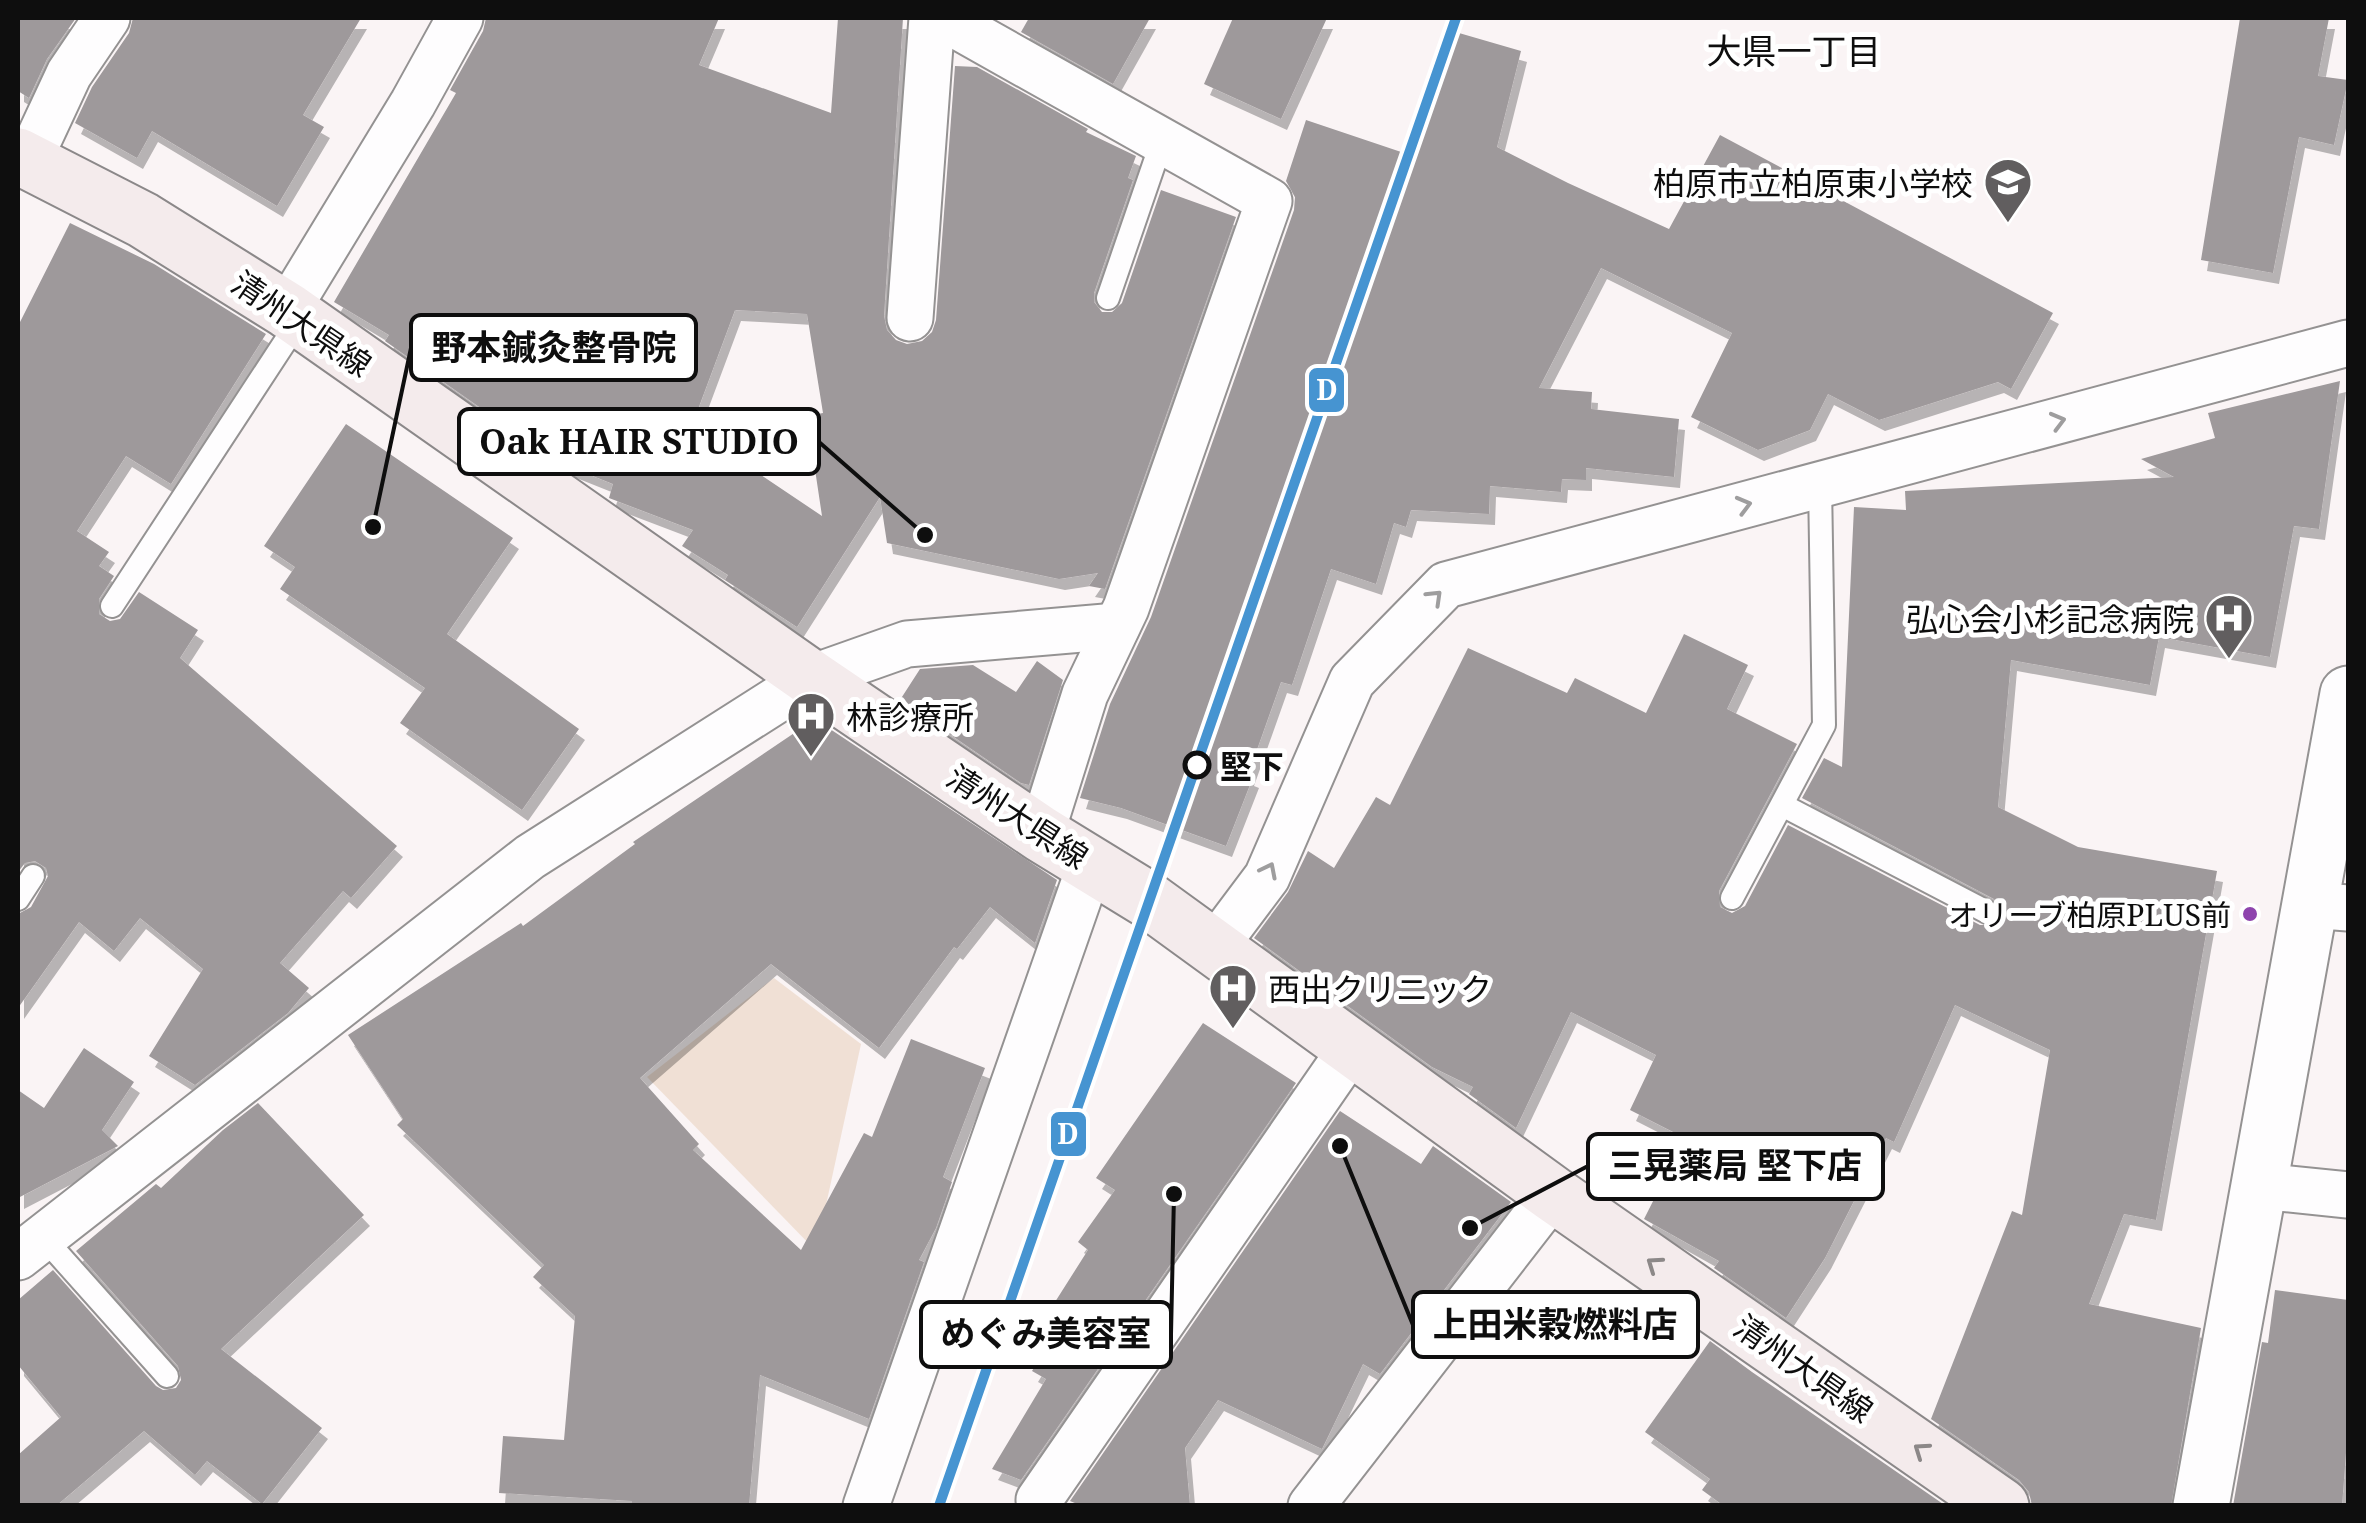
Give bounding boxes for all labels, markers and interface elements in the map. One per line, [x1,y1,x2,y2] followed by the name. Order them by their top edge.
[1706,27,1882,74] district label: 大県一丁目
[1982,156,2034,224] school or university icon: 柏原市立柏原東小学校
[1653,161,1973,204] place label: 柏原市立柏原東小学校
[224,260,380,386] street label: 清州大県線
[411,315,696,380] callout: 野本鍼灸整骨院
[431,323,677,370] text: 野本鍼灸整骨院
[1307,366,1346,414] line badge: D
[1316,370,1338,408] text: D
[459,409,819,474] callout: Oak HAIR STUDIO
[2049,411,2066,432] one-way arrow
[479,417,799,464] text: Oak HAIR STUDIO
[1735,495,1753,516] one-way arrow
[1424,591,1442,609] one-way arrow
[2203,592,2255,660] hospital icon: 弘心会小杉記念病院
[1906,597,2194,640] place label: 弘心会小杉記念病院
[785,690,837,758] hospital icon: 林診療所
[846,695,974,738] place label: 林診療所
[1220,744,1284,787] place label: 堅下
[1184,752,1210,778] marker: 堅下
[939,754,1097,878] street label: 清州大県線
[1257,862,1276,881] one-way arrow
[1948,894,2231,935] place label: オリーブ柏原PLUS前
[2240,904,2260,924] marker: オリーブ柏原PLUS前
[1207,962,1259,1030] hospital icon: 西出クリニック
[1268,967,1492,1010] place label: 西出クリニック
[1049,1110,1088,1158] line badge: D
[1057,1114,1079,1152] text: D
[1588,1134,1883,1199] callout: 三晃薬局 堅下店
[1608,1141,1862,1188] text: 三晃薬局 堅下店
[1647,1258,1665,1276] one-way arrow
[1413,1292,1698,1357] callout: 上田米穀燃料店
[1432,1300,1678,1347] text: 上田米穀燃料店
[921,1302,1171,1367] callout: めぐみ美容室
[1726,1304,1882,1432] street label: 清州大県線
[940,1309,1152,1356] text: めぐみ美容室
[1913,1444,1932,1462] one-way arrow

